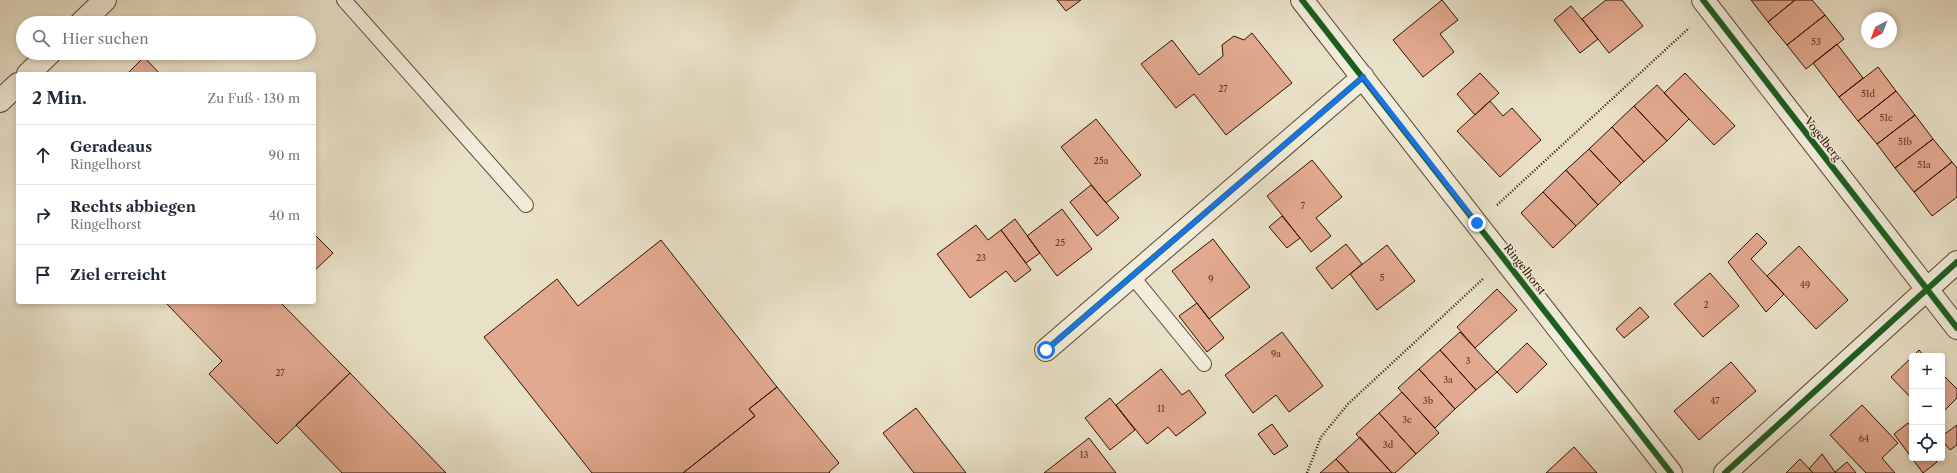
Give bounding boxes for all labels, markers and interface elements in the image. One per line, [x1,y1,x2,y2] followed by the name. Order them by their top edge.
[1861,12,1897,48] north arrow
[16,16,316,60] search box
[30,27,52,49] icon: search
[62,29,149,48] text: Hier suchen
[1811,36,1821,47] house number: 53
[1218,83,1228,94] house number: 27
[32,88,87,108] text: 2 Min.
[1861,88,1876,99] house number: 51d
[208,90,300,106] text: Zu Fuß · 130 m
[1879,112,1893,123] house number: 51c
[1801,113,1845,164] street label: Vogelberg
[1898,136,1913,147] house number: 51b
[70,137,152,156] text: Geradeaus
[32,144,54,166] icon: ahead
[269,147,300,163] text: 90 m
[1094,155,1109,166] house number: 25a
[70,156,141,172] text: Ringelhorst
[1917,159,1931,170] house number: 51a
[70,197,196,216] text: Rechts abbiegen
[1301,200,1306,211] house number: 7
[32,204,54,226] icon: right
[269,207,300,223] text: 40 m
[1468,214,1486,232] route end
[70,216,141,232] text: Ringelhorst
[1055,237,1065,248] house number: 25
[1501,241,1549,297] street label: Ringelhorst
[976,252,986,263] house number: 23
[32,264,54,286] icon: arrive
[70,265,166,284] text: Ziel erreicht
[1380,272,1385,283] house number: 5
[1208,273,1214,284] house number: 9
[1800,279,1810,290] house number: 49
[1703,299,1709,310] house number: 2
[1037,341,1055,359] route start
[1271,348,1281,359] house number: 9a
[1909,353,1945,461] map controls
[1909,353,1945,389] button: +
[1466,355,1471,366] house number: 3
[275,367,285,378] house number: 27
[1443,374,1453,385] house number: 3a
[1909,389,1945,425] button: −
[1423,395,1434,406] house number: 3b
[1710,395,1720,406] house number: 47
[1157,403,1165,414] house number: 11
[1402,414,1412,425] house number: 3c
[1909,425,1945,461] button: locate
[1859,433,1869,444] house number: 64
[1383,439,1394,450] house number: 3d
[1080,449,1088,460] house number: 13

